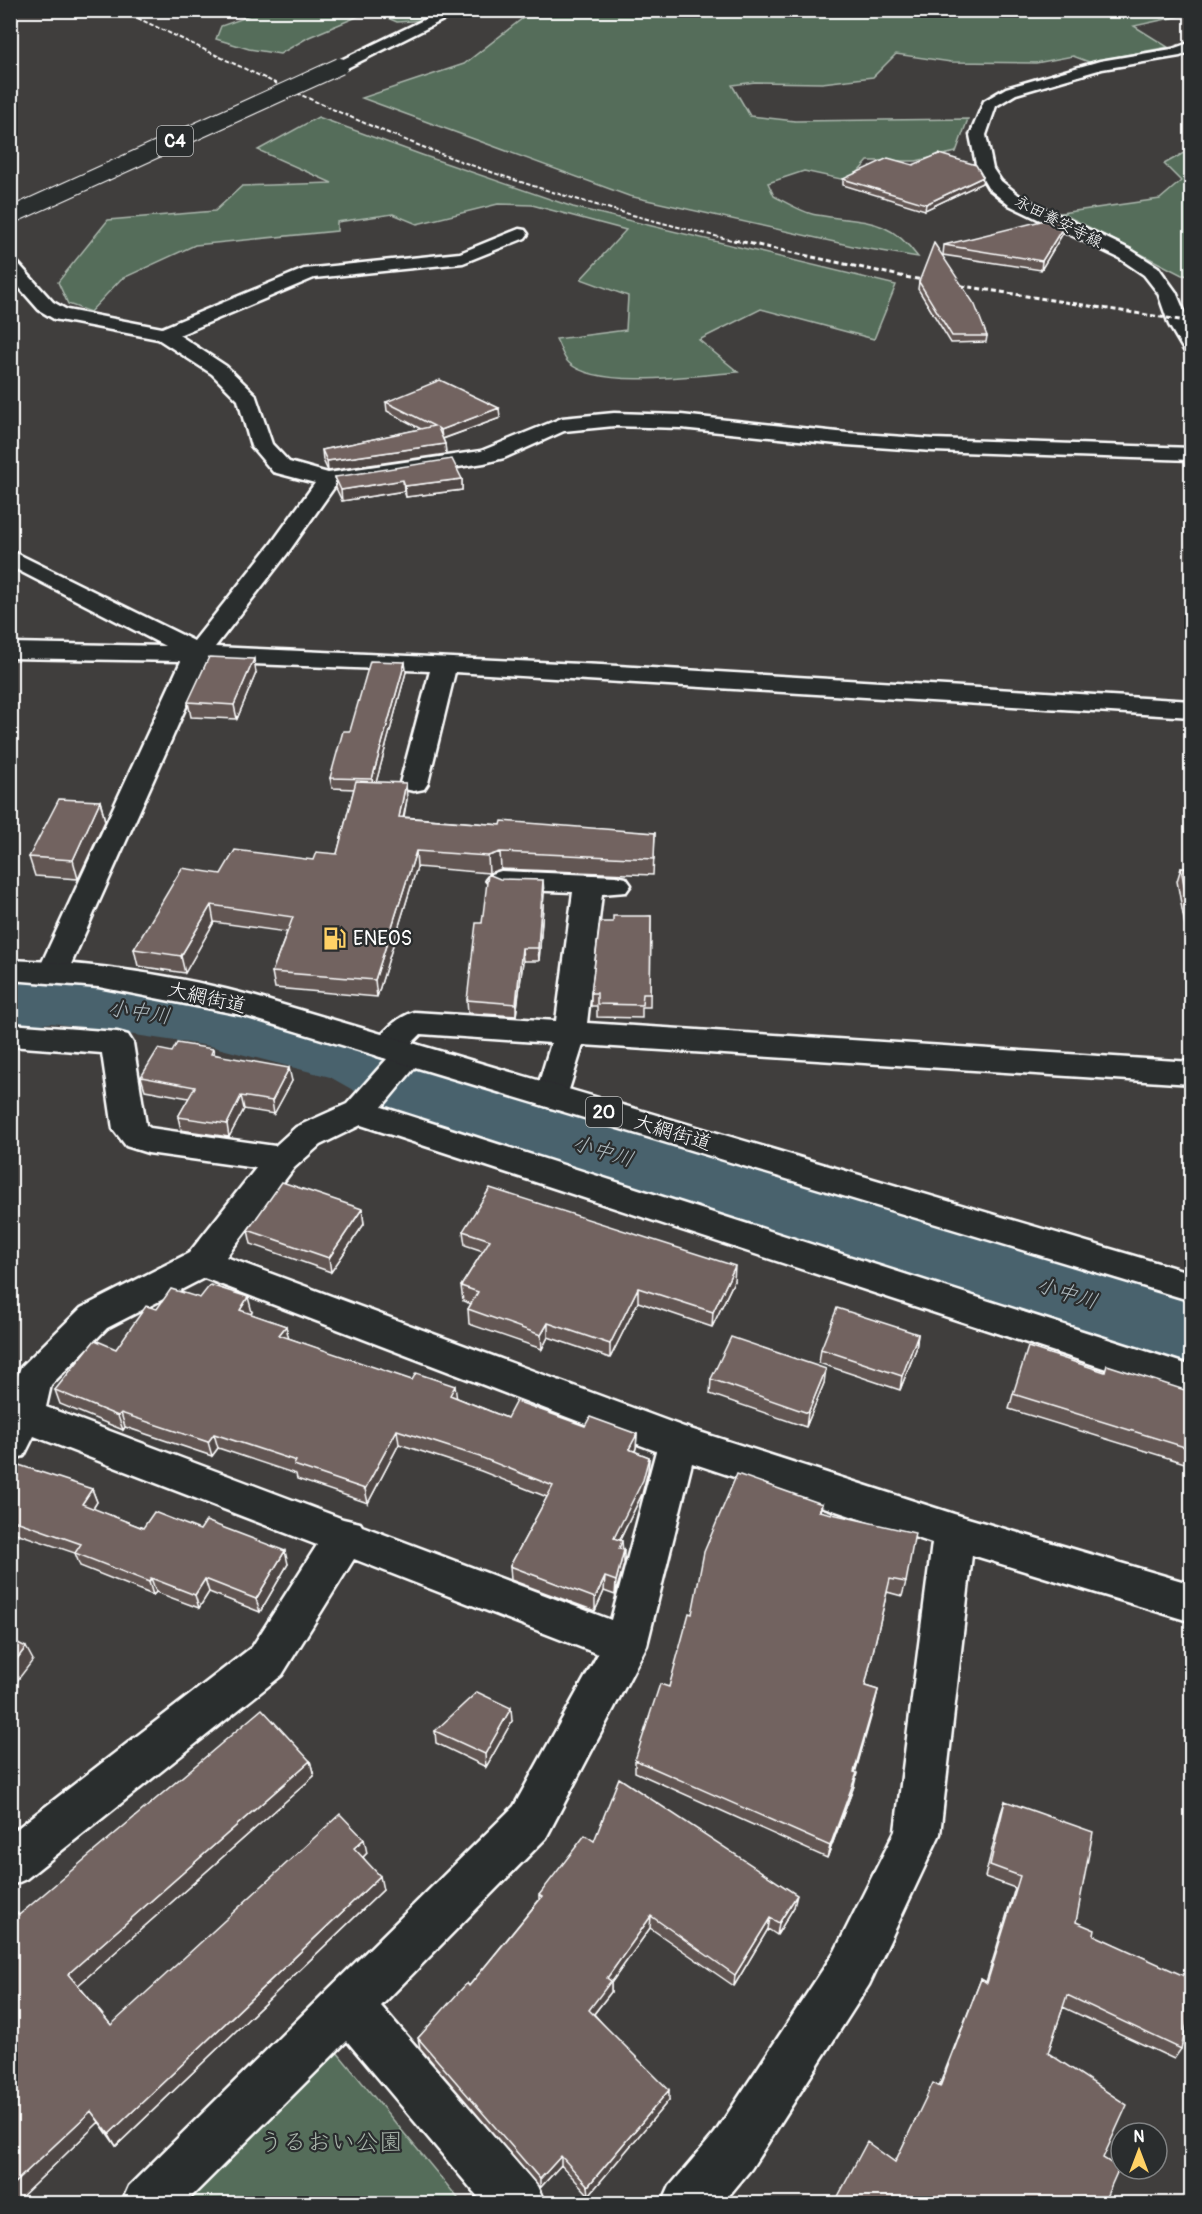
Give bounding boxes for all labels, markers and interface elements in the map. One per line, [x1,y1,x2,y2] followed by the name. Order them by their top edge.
[157,126,193,156] road number: C4
[1011,191,1106,253] street label: 永田養安寺線
[322,925,348,951] fuel station icon: ENEOS
[353,926,412,951] place label: ENEOS
[165,976,249,1019] street label: 大網街道
[106,995,172,1030] water label: 小中川
[586,1097,622,1127] road number: 20
[631,1109,715,1156] street label: 大網街道
[569,1129,637,1174] water label: 小中川
[1033,1271,1101,1316] water label: 小中川
[1109,2121,1169,2181] north arrow
[1134,2127,1145,2147] text: N
[259,2128,403,2157] park label: うるおい公園

